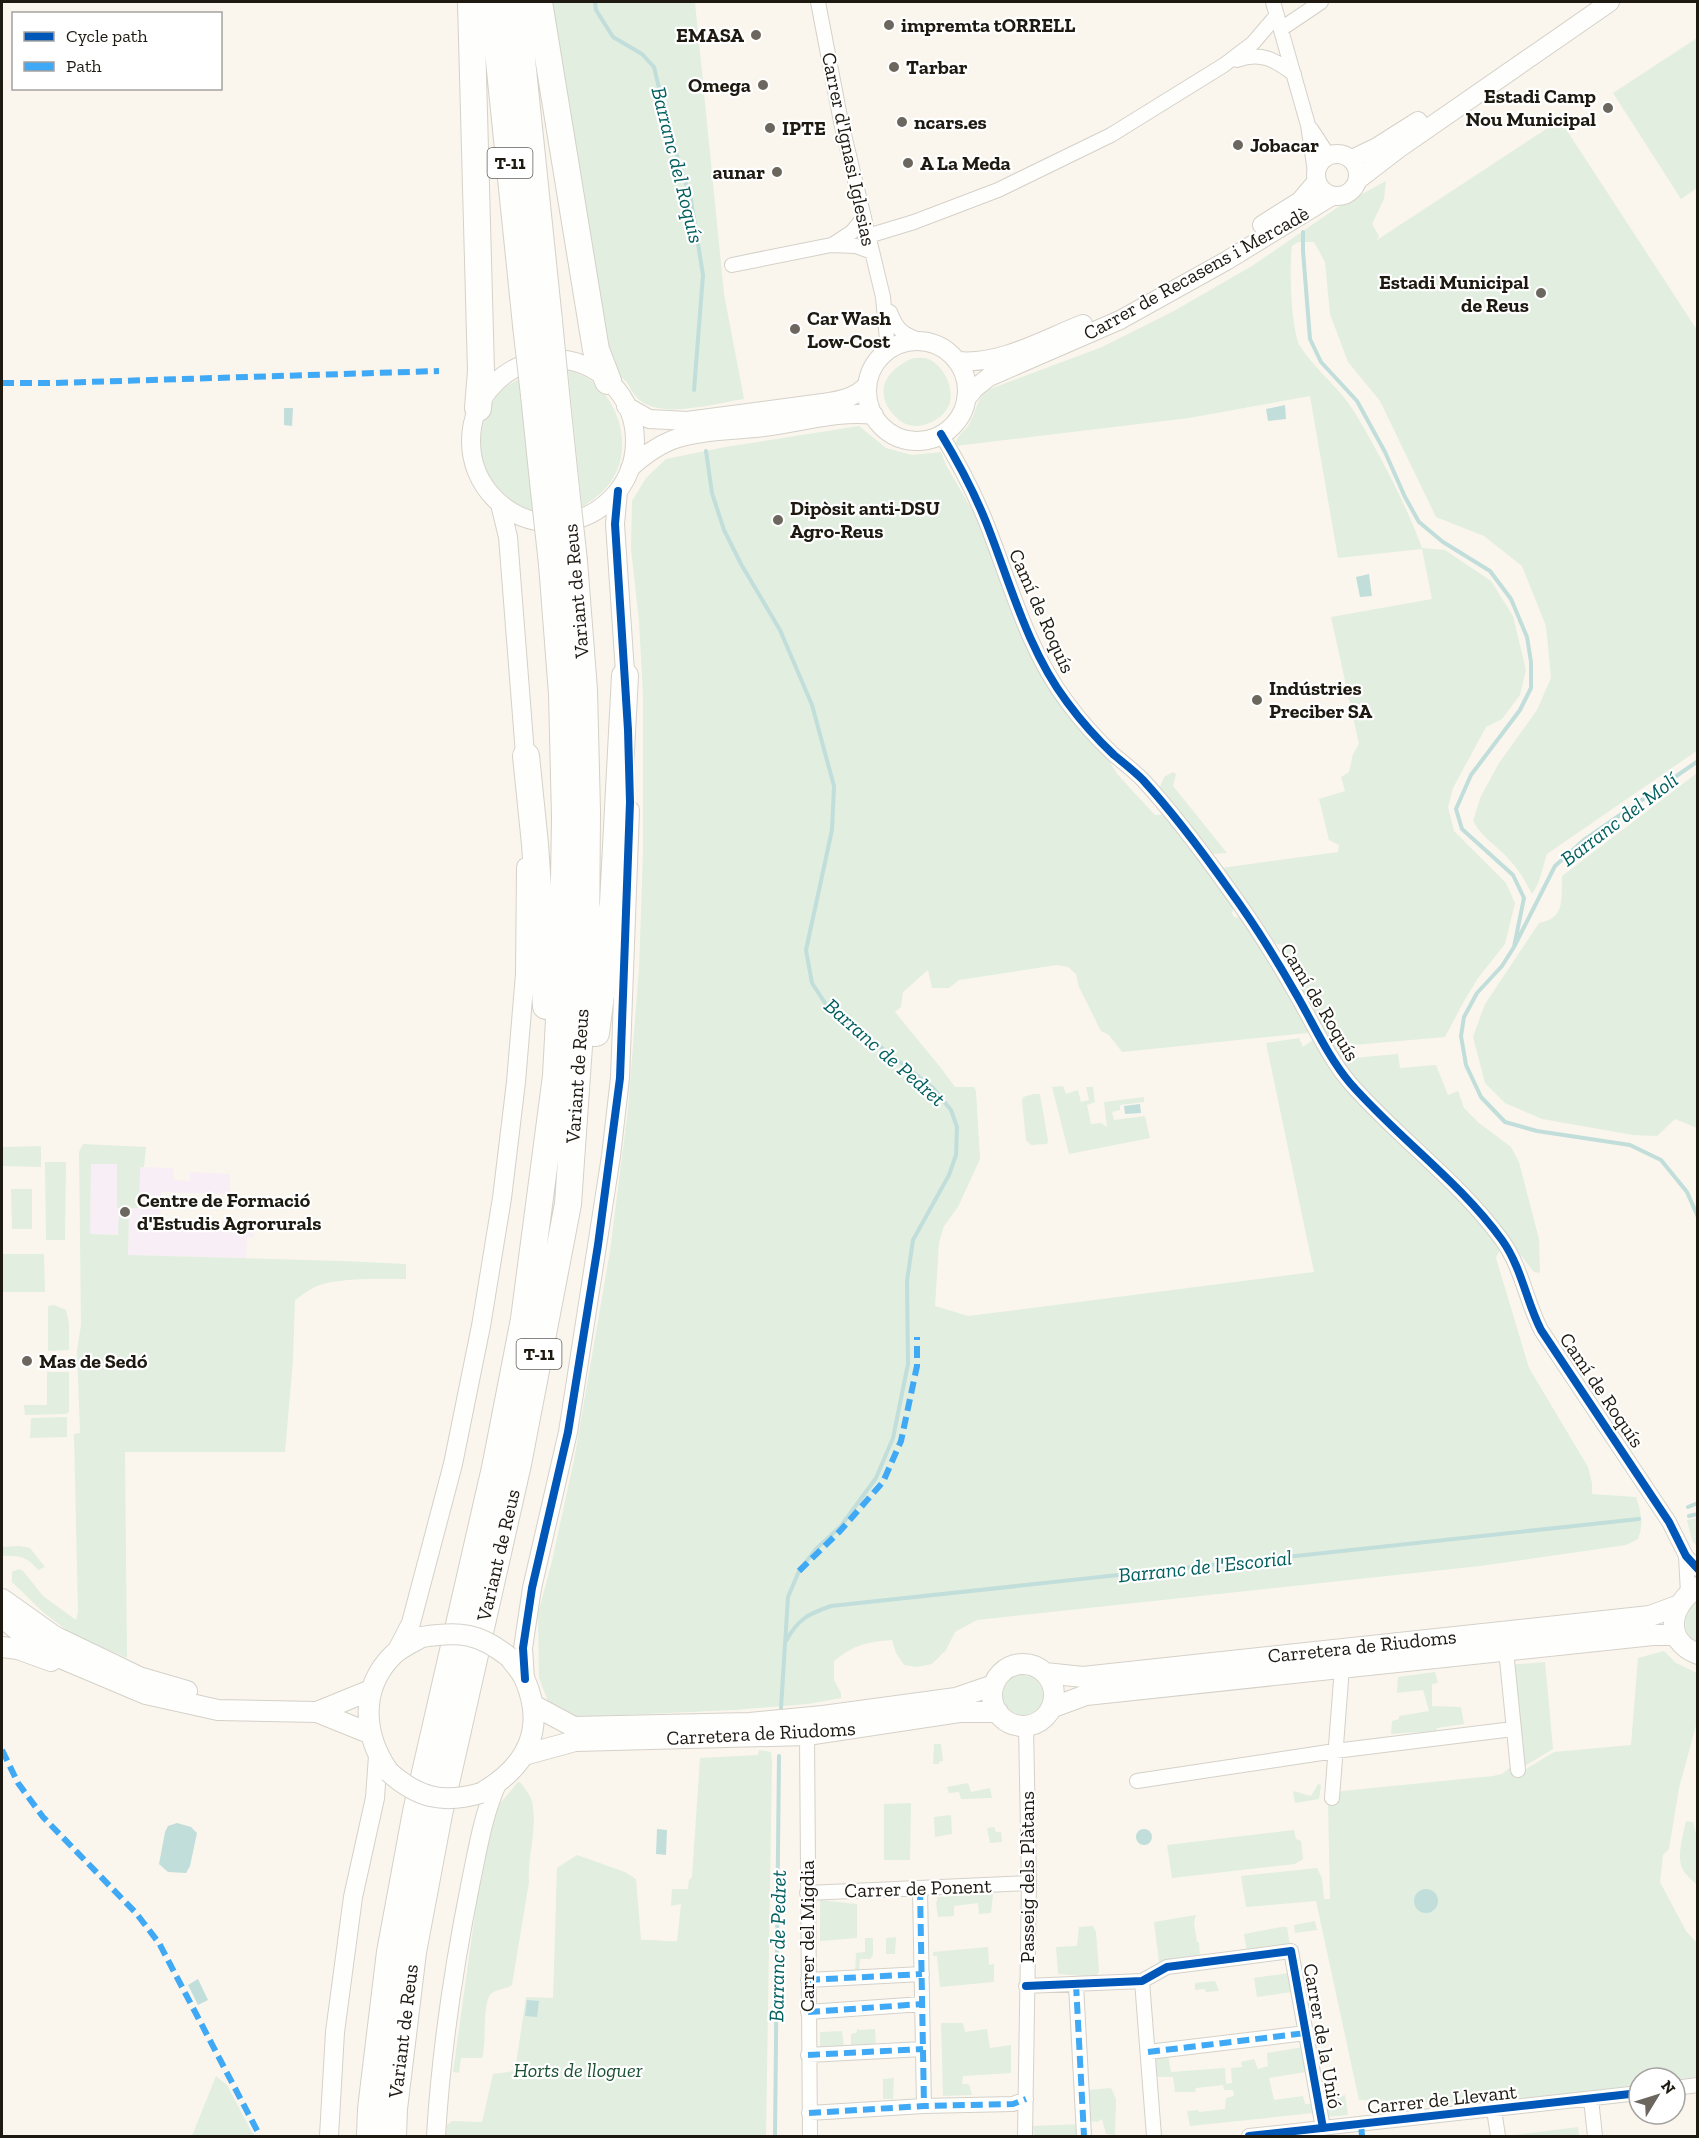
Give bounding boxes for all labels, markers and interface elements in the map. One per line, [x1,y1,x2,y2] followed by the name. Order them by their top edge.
[12,12,222,90] legend
[901,13,1075,37] place label: impremta tORRELL
[882,18,896,32] marker: impremta tORRELL
[676,23,744,47] place label: EMASA
[66,25,148,47] text: Cycle path
[749,28,763,42] marker: EMASA
[817,50,881,248] street label: Carrer d'Ignasi Iglesias
[66,55,102,77] text: Path
[906,55,968,79] place label: Tarbar
[887,60,901,74] marker: Tarbar
[688,73,751,97] place label: Omega
[756,78,770,92] marker: Omega
[646,84,710,246] water label: Barranc del Roquís
[1466,84,1596,131] place label: Estadi Camp Nou Municipal
[1601,101,1615,115] marker: Estadi Camp Nou Municipal
[914,110,987,134] place label: ncars.es
[895,115,909,129] marker: ncars.es
[782,116,826,140] place label: IPTE
[763,121,777,135] marker: IPTE
[1250,133,1319,157] place label: Jobacar
[1231,138,1245,152] marker: Jobacar
[488,148,532,178] road number: T-11
[920,151,1011,175] place label: A La Meda
[901,156,915,170] marker: A La Meda
[712,160,765,184] place label: aunar
[770,165,784,179] marker: aunar
[1079,201,1313,345] street label: Carrer de Recasens i Mercadè
[1379,270,1529,317] place label: Estadi Municipal de Reus
[1534,286,1548,300] marker: Estadi Municipal de Reus
[807,306,892,353] place label: Car Wash Low-Cost
[788,322,802,336] marker: Car Wash Low-Cost
[790,496,940,543] place label: Dipòsit anti-DSU Agro-Reus
[771,513,785,527] marker: Dipòsit anti-DSU Agro-Reus
[558,523,594,660] street label: Variant de Reus
[1004,545,1080,677] street label: Camí de Roquís
[1269,676,1372,723] place label: Indústries Preciber SA
[1250,693,1264,707] marker: Indústries Preciber SA
[1555,766,1684,871] water label: Barranc del Molí
[1275,939,1365,1065] street label: Camí de Roquís
[819,993,951,1111] water label: Barranc de Pedret
[560,1008,594,1145] street label: Variant de Reus
[137,1188,321,1235] place label: Centre de Formació d'Estudis Agrorurals
[118,1205,132,1219] marker: Centre de Formació d'Estudis Agrorurals
[1555,1328,1649,1452] street label: Camí de Roquís
[516,1339,562,1369] road number: T-11
[39,1349,148,1373] place label: Mas de Sedó
[20,1354,34,1368] marker: Mas de Sedó
[471,1487,525,1624] street label: Variant de Reus
[1117,1544,1293,1588] water label: Barranc de l'Escorial
[1266,1624,1458,1668] street label: Carretera de Riudoms
[666,1716,856,1750] street label: Carretera de Riudoms
[1015,1791,1039,1963] street label: Passeig dels Plàtans
[795,1860,819,2012] street label: Carrer del Migdia
[763,1870,791,2022] water label: Barranc de Pedret
[844,1873,993,1903] street label: Carrer de Ponent
[1298,1962,1348,2110] street label: Carrer de la Unió
[383,1963,423,2100] street label: Variant de Reus
[513,2058,643,2082] park label: Horts de lloguer
[1627,2066,1687,2126] north arrow
[1657,2076,1680,2098] text: N
[1366,2079,1519,2119] street label: Carrer de Llevant

